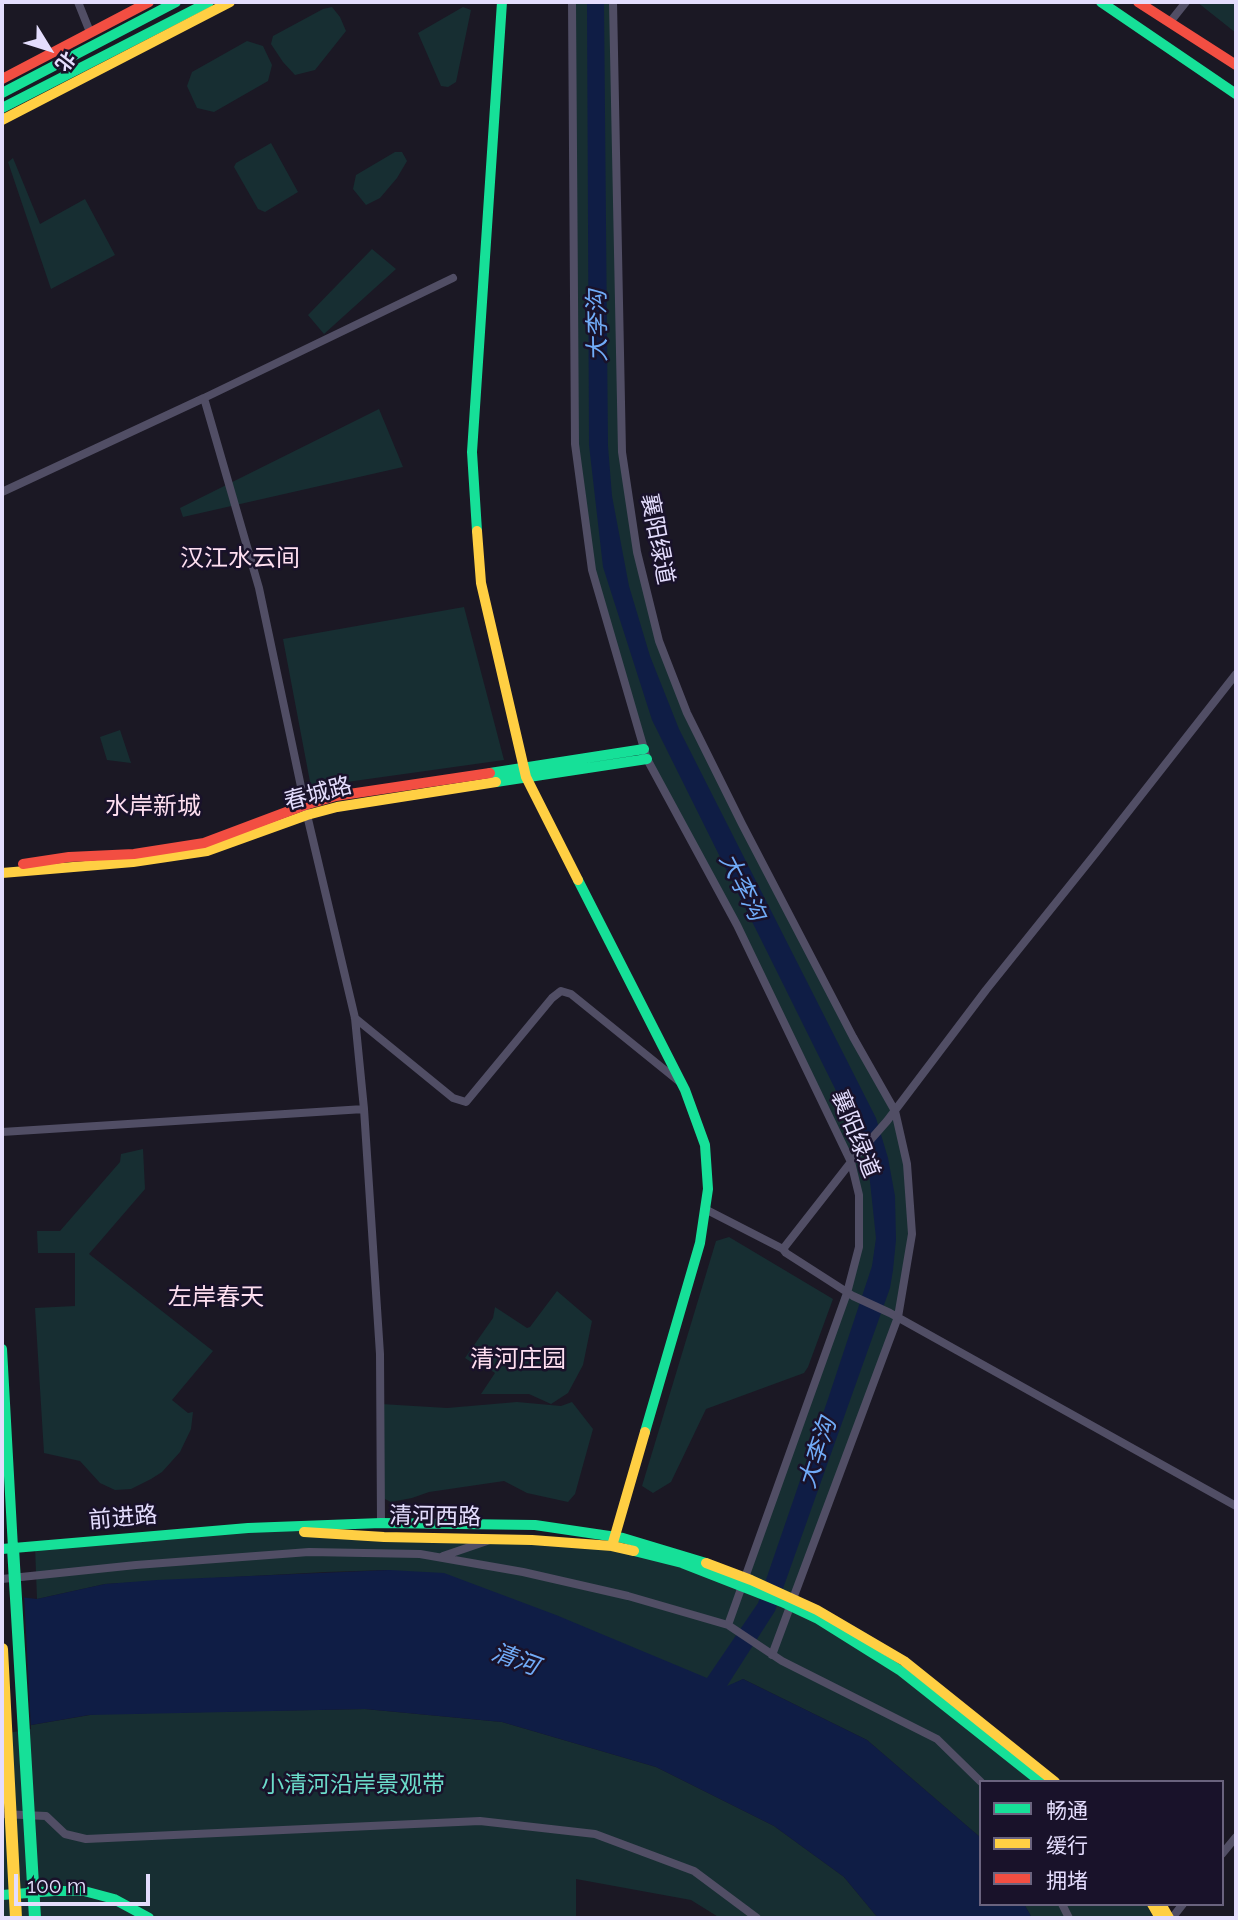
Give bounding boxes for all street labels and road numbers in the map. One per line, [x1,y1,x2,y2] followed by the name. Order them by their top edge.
[635,491,679,587] street label: 襄阳绿道
[281,772,355,816] street label: 春城路
[825,1086,885,1182] street label: 襄阳绿道
[87,1501,159,1535] street label: 前进路
[389,1502,481,1532] street label: 清河西路

